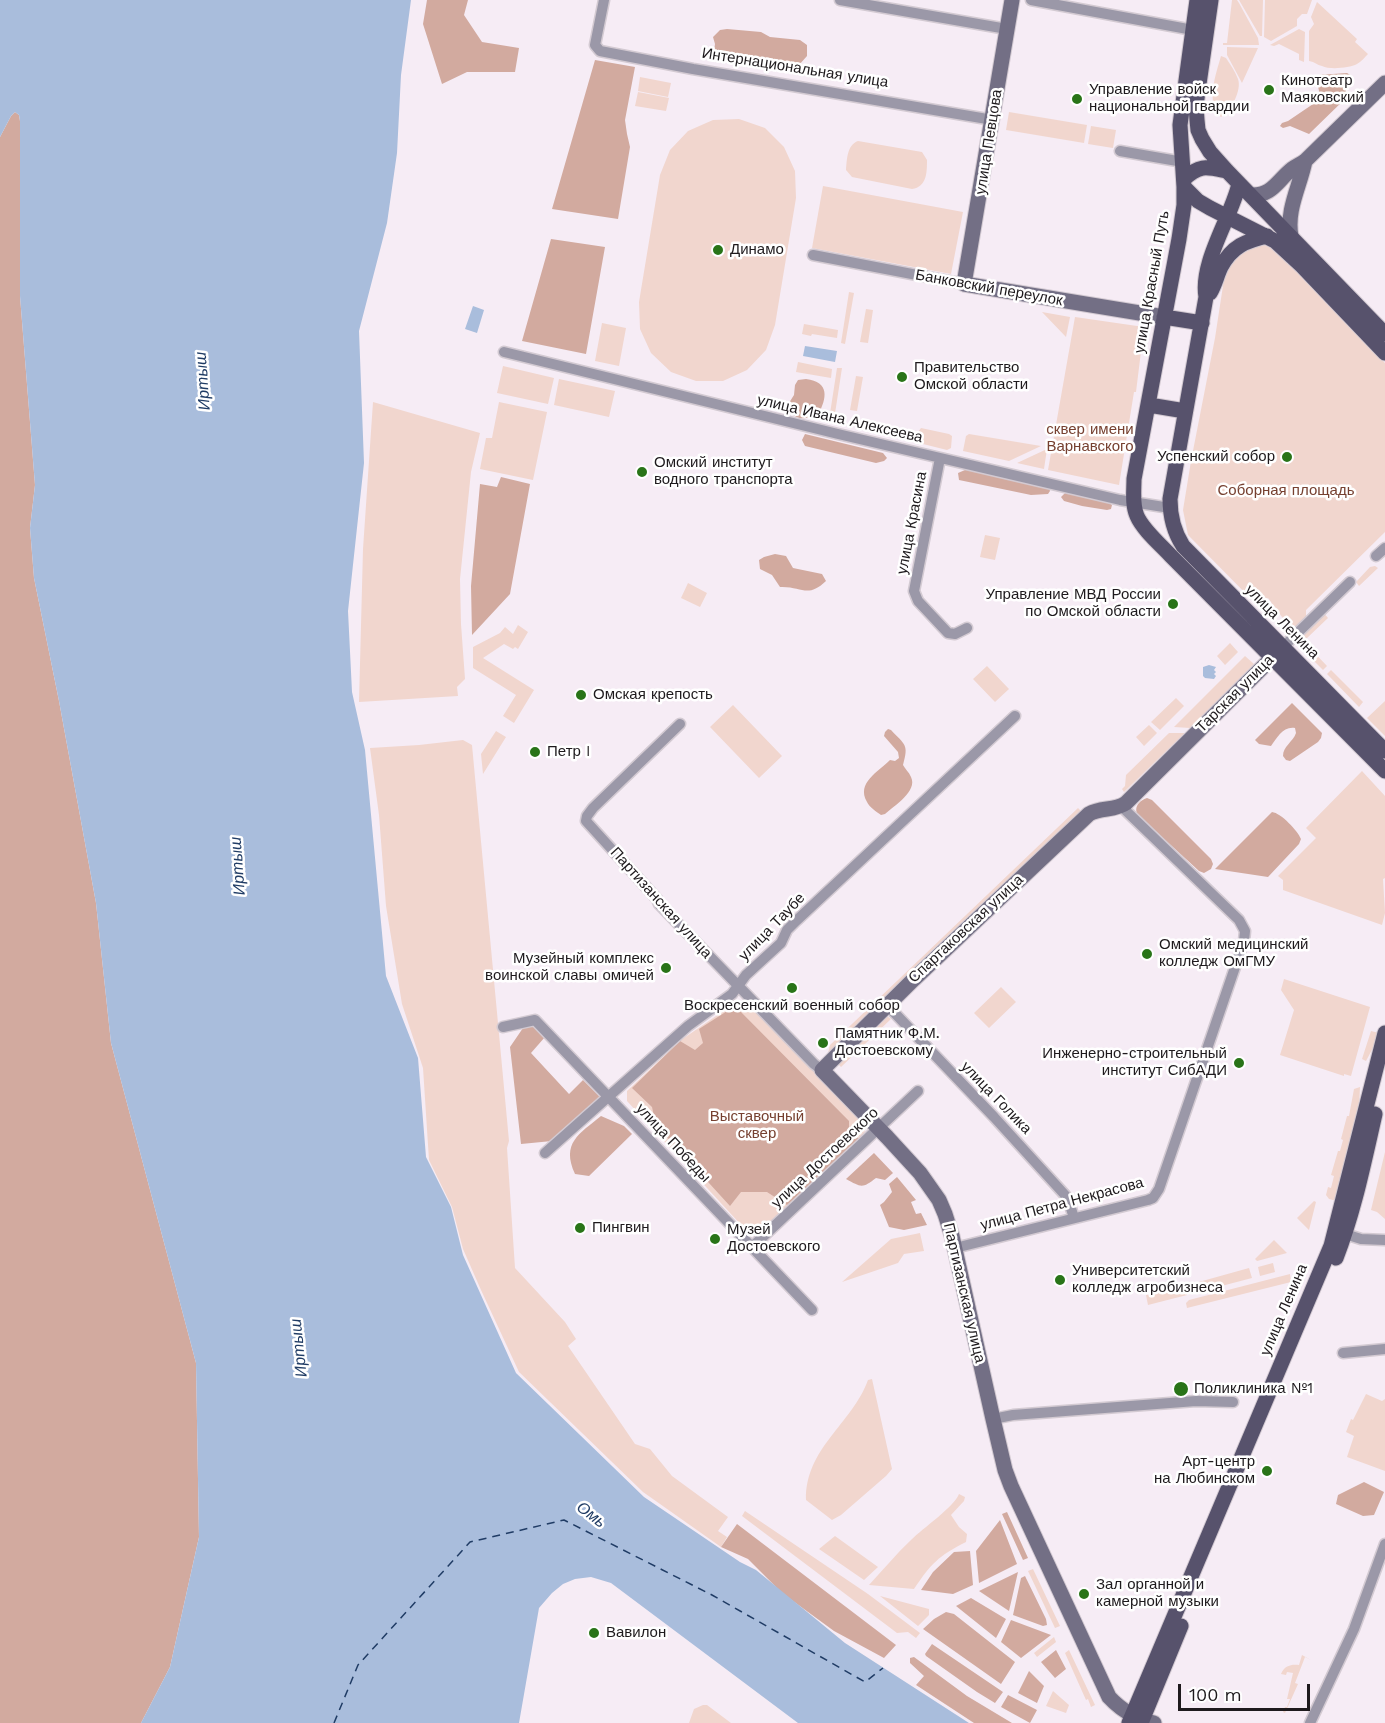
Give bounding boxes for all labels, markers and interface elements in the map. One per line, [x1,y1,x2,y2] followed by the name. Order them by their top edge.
[700,44,890,92] street label: Интернациональная улица
[1281,72,1364,107] place label: Кинотеатр Маяковский
[1089,81,1249,116] place label: Управление войск национальной гвардии
[1262,83,1276,97] marker: Кинотеатр Маяковский
[972,88,1006,196] street label: улица Певцова
[1070,92,1084,106] marker: Управление войск национальной гвардии
[1131,209,1173,355] street label: улица Красный Путь
[730,241,784,259] place label: Динамо
[711,243,725,257] marker: Динамо
[914,266,1064,310] street label: Банковский переулок
[191,351,215,411] water label: Иртыш
[914,359,1028,394] place label: Правительство Омской области
[895,370,909,384] marker: Правительство Омской области
[756,391,924,447] street label: улица Ивана Алексеева
[1046,421,1134,456] park label: сквер имени Варнавского
[1157,448,1275,466] place label: Успенский собор
[1280,450,1294,464] marker: Успенский собор
[654,454,793,489] place label: Омский институт водного транспорта
[635,465,649,479] marker: Омский институт водного транспорта
[893,470,931,576] street label: улица Красина
[1218,482,1354,500] park label: Соборная площадь
[1241,581,1323,663] street label: улица Ленина
[986,586,1161,621] place label: Управление МВД России по Омской области
[1166,597,1180,611] marker: Управление МВД России по Омской области
[1192,651,1278,737] street label: Тарская улица
[593,686,713,704] place label: Омская крепость
[574,688,588,702] marker: Омская крепость
[547,743,590,761] place label: Петр I
[528,745,542,759] marker: Петр I
[226,836,250,896] water label: Иртыш
[606,844,716,962] street label: Партизанская улица
[905,871,1027,987] street label: Спартаковская улица
[735,889,809,965] street label: улица Таубе
[1159,936,1308,971] place label: Омский медицинский колледж ОмГМУ
[1140,947,1154,961] marker: Омский медицинский колледж ОмГМУ
[485,950,654,985] place label: Музейный комплекс воинской славы омичей
[659,961,673,975] marker: Музейный комплекс воинской славы омичей
[785,981,799,995] marker: Воскресенский военный собор
[684,997,900,1015] place label: Воскресенский военный собор
[835,1025,940,1060] place label: Памятник Ф.М. Достоевскому
[816,1036,830,1050] marker: Памятник Ф.М. Достоевскому
[1042,1045,1227,1080] place label: Инженерно-строительный институт СибАДИ
[1232,1056,1246,1070] marker: Инженерно-строительный институт СибАДИ
[957,1058,1035,1138] street label: улица Голика
[632,1100,714,1186] street label: улица Победы
[768,1104,882,1212] street label: улица Достоевского
[710,1108,804,1143] park label: Выставочный сквер
[978,1174,1146,1234] street label: улица Петра Некрасова
[592,1219,650,1237] place label: Пингвин
[573,1221,587,1235] marker: Пингвин
[727,1221,820,1256] place label: Музей Достоевского
[939,1221,989,1365] street label: Партизанская улица
[708,1232,722,1246] marker: Музей Достоевского
[1257,1261,1311,1359] street label: улица Ленина
[1072,1262,1223,1297] place label: Университетский колледж агробизнеса
[1053,1273,1067,1287] marker: Университетский колледж агробизнеса
[286,1318,312,1378] water label: Иртыш
[1172,1380,1190,1398] marker: Поликлиника №1
[1194,1380,1313,1398] place label: Поликлиника №1
[1154,1453,1255,1488] place label: Арт-центр на Любинском
[1260,1464,1274,1478] marker: Арт-центр на Любинском
[573,1498,609,1532] water label: Омь
[1096,1576,1219,1611] place label: Зал органной и камерной музыки
[1077,1587,1091,1601] marker: Зал органной и камерной музыки
[606,1624,666,1642] place label: Вавилон
[587,1626,601,1640] marker: Вавилон
[1181,1672,1313,1710] scale bar
[1189,1684,1242,1705] text: 100 m

